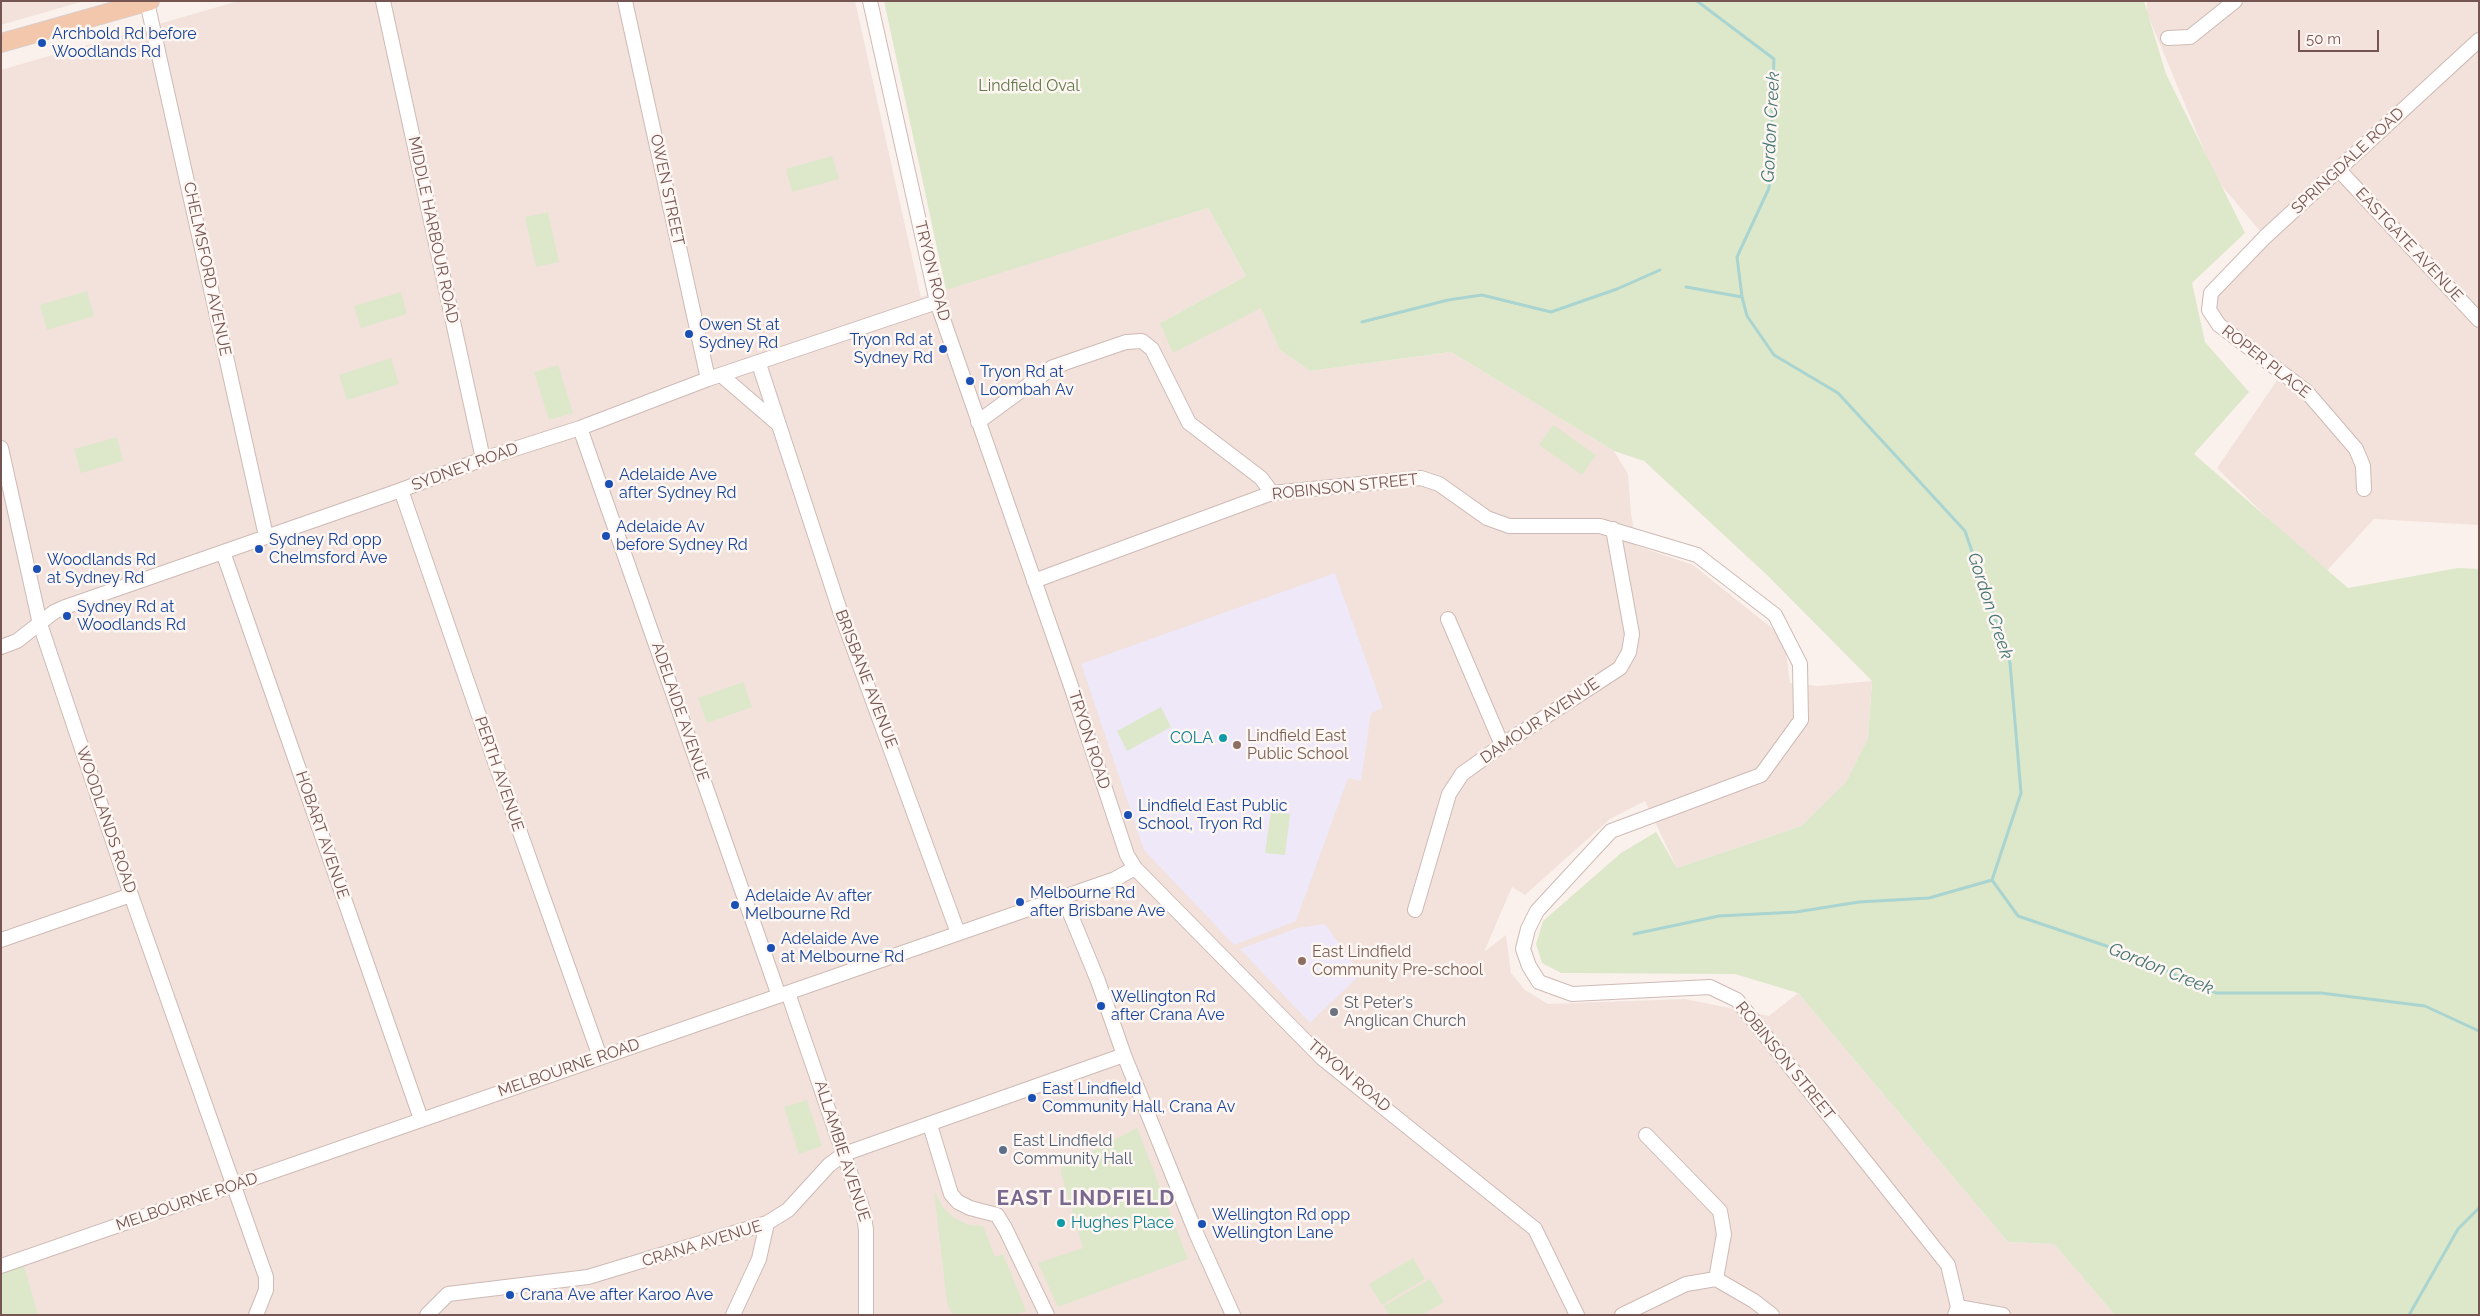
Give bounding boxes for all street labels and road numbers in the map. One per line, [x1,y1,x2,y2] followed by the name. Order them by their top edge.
[2288,104,2408,218] street label: SPRINGDALE ROAD
[646,132,688,248] street label: OWEN STREET
[404,135,462,325] street label: MIDDLE HARBOUR ROAD
[179,180,235,358] street label: CHELMSFORD AVENUE
[2351,184,2467,306] street label: EASTGATE AVENUE
[910,219,954,323] street label: TRYON ROAD
[2218,321,2314,403] street label: ROPER PLACE
[409,439,521,495] street label: SYDNEY ROAD
[1271,470,1419,504] street label: ROBINSON STREET
[831,607,901,751] street label: BRISBANE AVENUE
[647,640,713,784] street label: ADELAIDE AVENUE
[1477,674,1603,768] street label: DAMOUR AVENUE
[1064,688,1114,792] street label: TRYON ROAD
[470,714,528,834] street label: PERTH AVENUE
[72,744,140,896] street label: WOODLANDS ROAD
[291,769,353,901] street label: HOBART AVENUE
[1731,998,1839,1124] street label: ROBINSON STREET
[496,1035,642,1101] street label: MELBOURNE ROAD
[1304,1036,1394,1116] street label: TRYON ROAD
[810,1078,874,1224] street label: ALLAMBIE AVENUE
[114,1169,260,1235] street label: MELBOURNE ROAD
[640,1217,764,1271] street label: CRANA AVENUE

